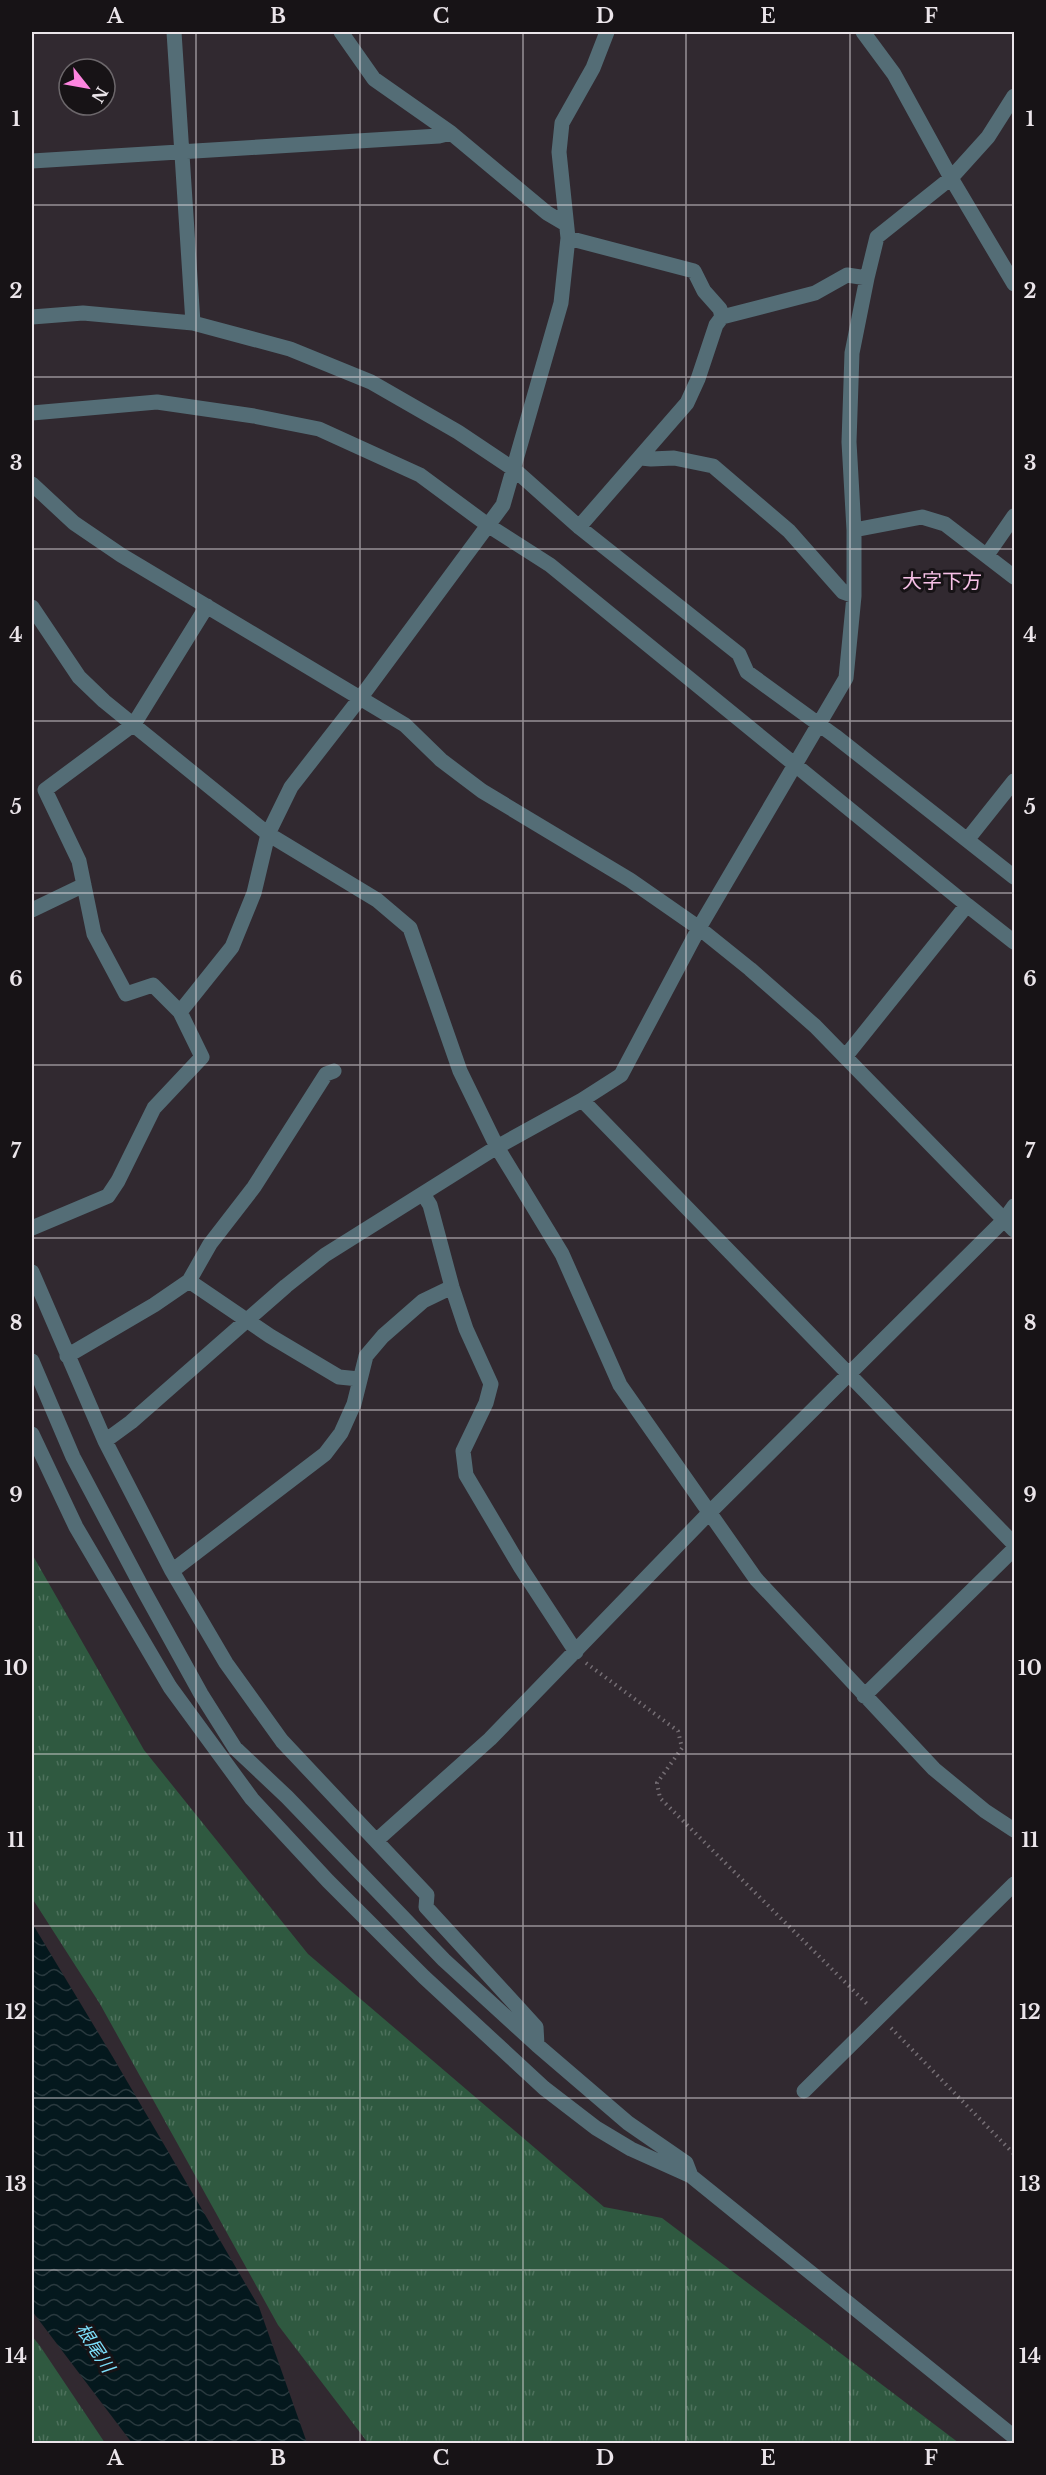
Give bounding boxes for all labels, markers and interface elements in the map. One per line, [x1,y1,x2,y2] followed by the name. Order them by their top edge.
[106,4,124,28] text: A
[270,4,286,28] text: B
[433,4,449,28] text: C
[596,4,614,28] text: D
[760,4,776,28] text: E
[924,4,938,28] text: F
[57,57,117,117] north arrow
[87,83,112,106] text: N
[12,107,21,131] text: 1
[1026,107,1035,131] text: 1
[9,279,23,303] text: 2
[1023,279,1037,303] text: 2
[10,451,22,475] text: 3
[1024,451,1036,475] text: 3
[902,569,982,593] district label: 大字下方
[9,623,23,647] text: 4
[1023,623,1037,647] text: 4
[10,795,22,819] text: 5
[1024,795,1036,819] text: 5
[9,967,23,991] text: 6
[1023,967,1037,991] text: 6
[11,1139,22,1163] text: 7
[1025,1139,1036,1163] text: 7
[10,1311,22,1335] text: 8
[1024,1311,1036,1335] text: 8
[9,1483,23,1507] text: 9
[1023,1483,1037,1507] text: 9
[4,1656,28,1680] text: 10
[1018,1656,1042,1680] text: 10
[7,1828,25,1852] text: 11
[1021,1828,1039,1852] text: 11
[5,2000,27,2024] text: 12
[1019,2000,1041,2024] text: 12
[5,2172,27,2196] text: 13
[1019,2172,1041,2196] text: 13
[71,2319,120,2378] water label: 根尾川
[5,2344,27,2368] text: 14
[1019,2344,1041,2368] text: 14
[106,2446,124,2470] text: A
[270,2446,286,2470] text: B
[433,2446,449,2470] text: C
[596,2446,614,2470] text: D
[760,2446,776,2470] text: E
[924,2446,938,2470] text: F

